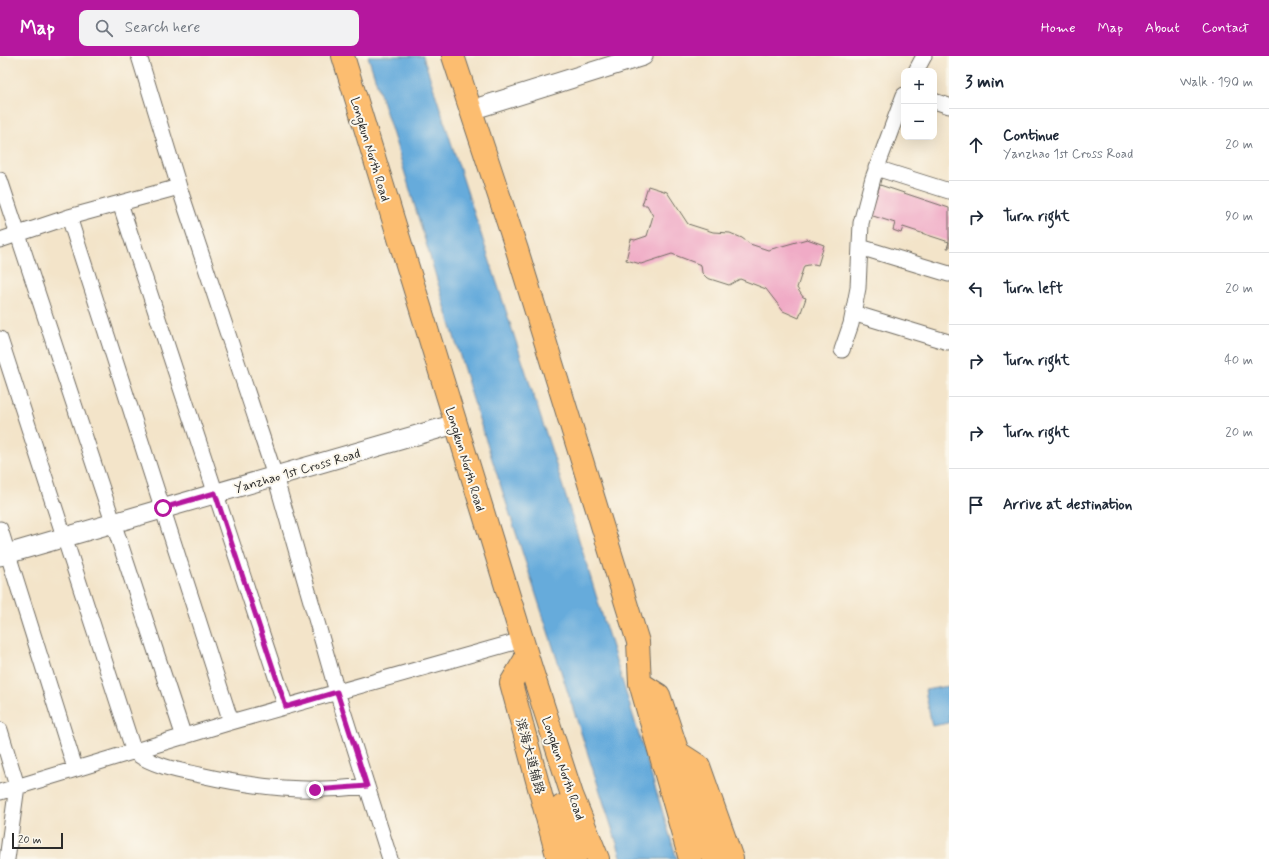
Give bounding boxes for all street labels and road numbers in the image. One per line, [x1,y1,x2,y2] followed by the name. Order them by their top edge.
[345,95,394,204] street label: Longkun North Road
[440,405,489,514] street label: Longkun North Road
[233,445,362,498] street label: Yanzhao 1st Cross Road
[536,714,588,823] street label: Longkun North Road
[511,717,548,796] street label: 滨海大道辅路

